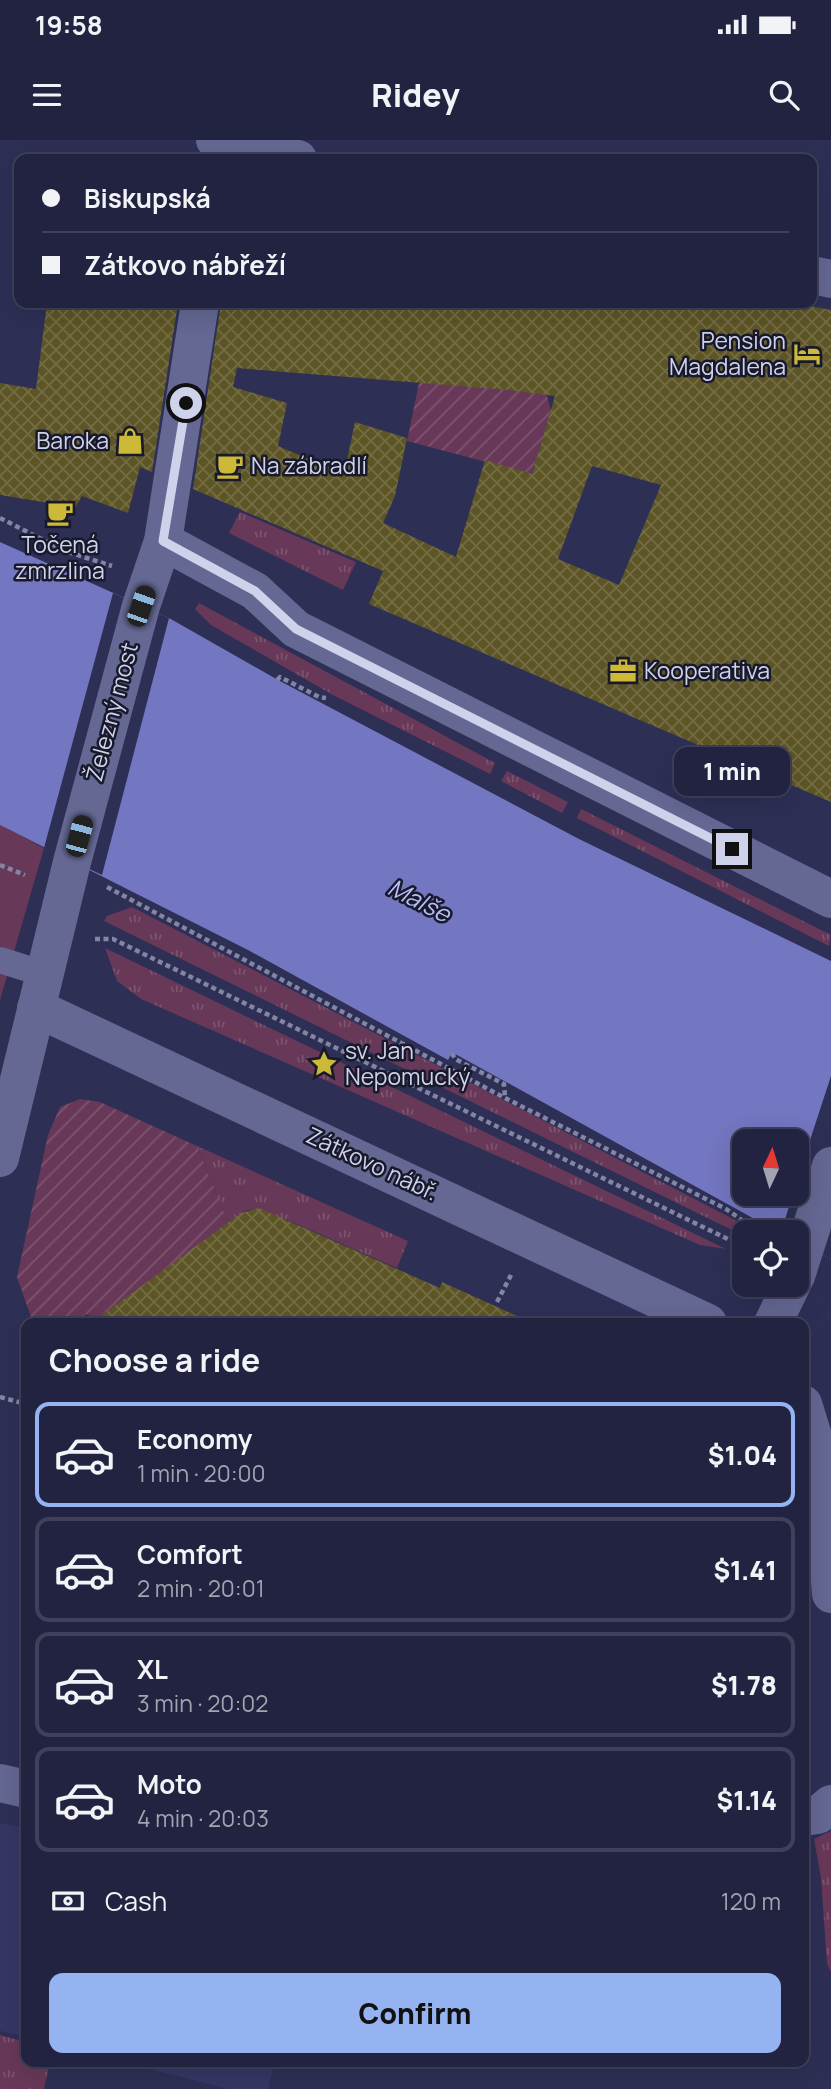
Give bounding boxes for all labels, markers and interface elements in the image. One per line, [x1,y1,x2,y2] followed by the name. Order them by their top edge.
[35,7,103,43] text: 19:58
[371,73,460,117] text: Ridey
[28,76,66,114] icon: menu
[765,76,803,114] icon: search
[84,180,211,216] text: Biskupská
[84,247,286,283] text: Zátkovo nábřeží
[669,324,786,382] place label: Pension Magdalena
[792,339,822,369] hotel icon: Pension Magdalena
[170,387,202,419] route start
[36,424,109,456] place label: Baroka
[115,426,145,456] shop icon: Baroka
[251,449,367,481] place label: Na zábradlí
[215,451,245,481] cafe icon: Na zábradlí
[45,498,75,528] cafe icon: Točená zmrzlina
[15,528,105,586] place label: Točená zmrzlina
[125,583,158,629] car
[77,639,145,785] street label: Železný most
[644,654,770,686] place label: Kooperativa
[608,656,638,686] office icon: Kooperativa
[674,748,790,796] callout: 1 min
[703,755,761,787] text: 1 min
[64,813,95,859] car
[716,833,748,865] route end
[383,870,458,930] water label: Malše
[345,1034,471,1092] place label: sv. Jan Nepomucký
[309,1049,339,1079] place icon: sv. Jan Nepomucký
[301,1119,444,1208] street label: Zátkovo nábř.
[732,1129,808,1206] north arrow
[732,1129,809,1297] map controls
[732,1220,809,1297] button: locate
[49,1338,260,1382] text: Choose a ride
[137,1421,252,1457] text: Economy
[53,1423,116,1486] icon: car
[708,1437,777,1473] text: $1.04
[137,1457,266,1489] text: 1 min · 20:00
[137,1536,243,1572] text: Comfort
[53,1538,116,1601] icon: car
[713,1552,777,1588] text: $1.41
[137,1572,265,1604] text: 2 min · 20:01
[137,1651,168,1687] text: XL
[53,1653,116,1716] icon: car
[711,1667,777,1703] text: $1.78
[137,1687,268,1719] text: 3 min · 20:02
[137,1766,202,1802] text: Moto
[53,1768,116,1831] icon: car
[717,1782,777,1818] text: $1.14
[137,1802,269,1834] text: 4 min · 20:03
[49,1882,87,1920] icon: cash
[105,1883,167,1919] text: Cash
[721,1885,781,1917] text: 120 m
[49,1973,781,2053] button: Confirm

